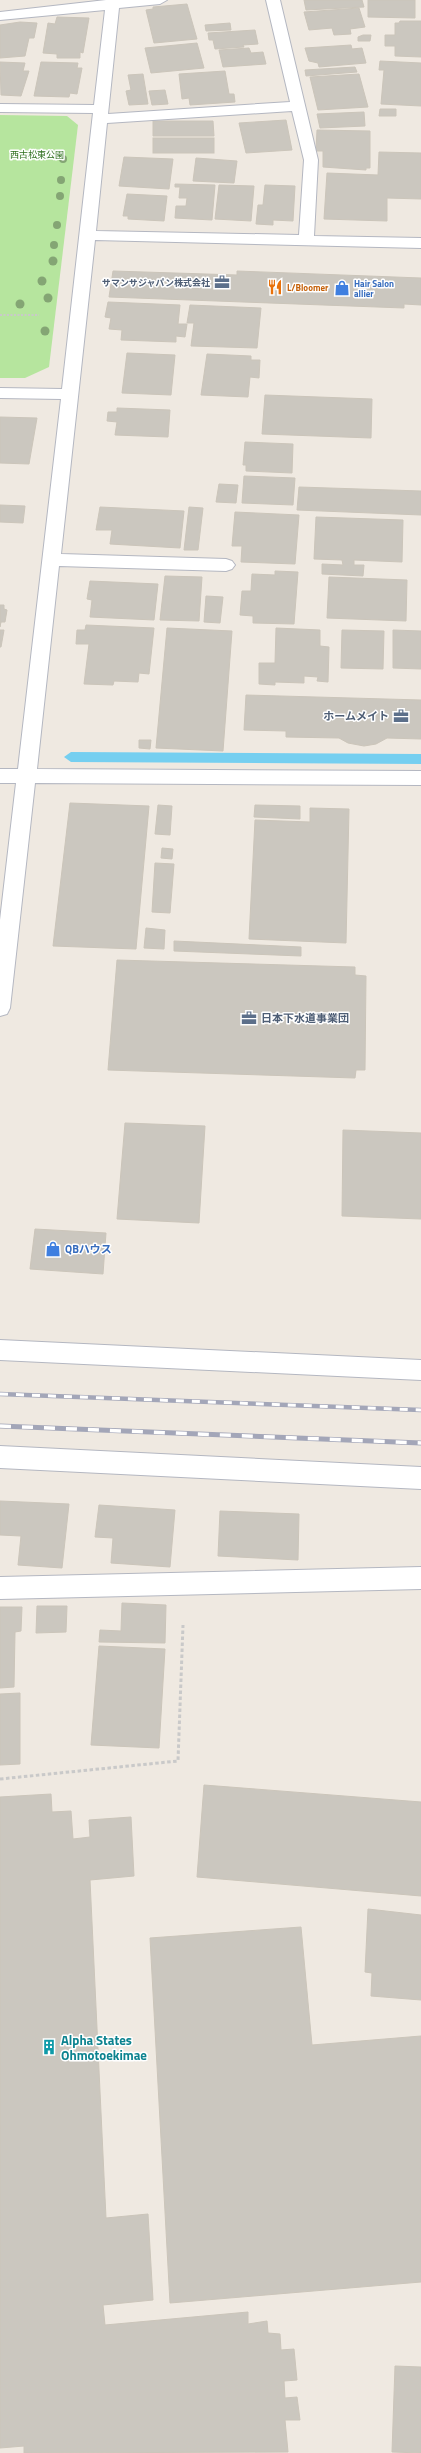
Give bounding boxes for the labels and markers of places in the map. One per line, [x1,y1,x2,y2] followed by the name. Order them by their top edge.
[213,273,231,291] office icon: サマンサジャパン株式会社
[102,276,210,289] place label: サマンサジャパン株式会社
[354,277,394,300] place label: Hair Salon allier
[266,278,284,296] restaurant icon: L/Bloomer
[333,279,351,297] shop icon: Hair Salon allier
[287,281,329,294] place label: L/Bloomer
[392,707,410,725] office icon: ホームメイト
[323,708,389,724] place label: ホームメイト
[240,1009,258,1027] office icon: 日本下水道事業団
[261,1010,349,1026] place label: 日本下水道事業団
[44,1240,62,1258] shop icon: QBハウス
[65,1241,112,1257] place label: QBハウス
[61,2030,147,2065] place label: Alpha States Ohmotoekimae
[40,2038,58,2056] building icon: Alpha States Ohmotoekimae

